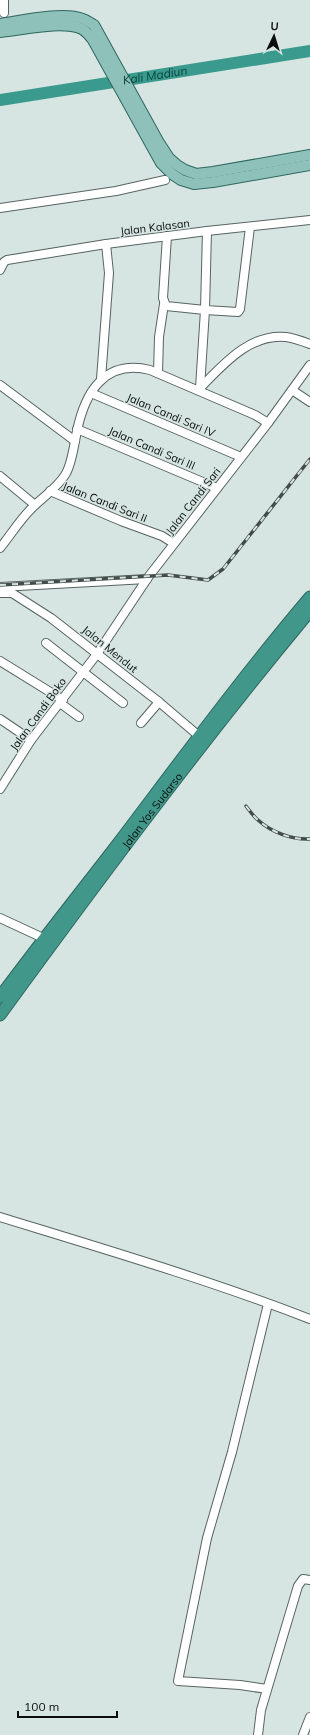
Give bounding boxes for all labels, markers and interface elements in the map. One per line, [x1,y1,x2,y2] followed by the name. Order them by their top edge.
[254,16,294,56] north arrow
[270,19,279,33] text: U
[122,62,188,87] water label: Kali Madiun
[119,216,191,238] street label: Jalan Kalasan
[125,390,218,440] street label: Jalan Candi Sari IV
[107,423,197,473] street label: Jalan Candi Sari III
[162,465,224,537] street label: Jalan Candi Sari
[61,479,149,525] street label: Jalan Candi Sari II
[79,622,141,676] street label: Jalan Mendut
[7,675,69,753] street label: Jalan Candi Boko
[119,770,185,851] street label: Jalan Yos Sudarso
[18,1693,117,1719] scale bar
[24,1699,59,1714] text: 100 m

